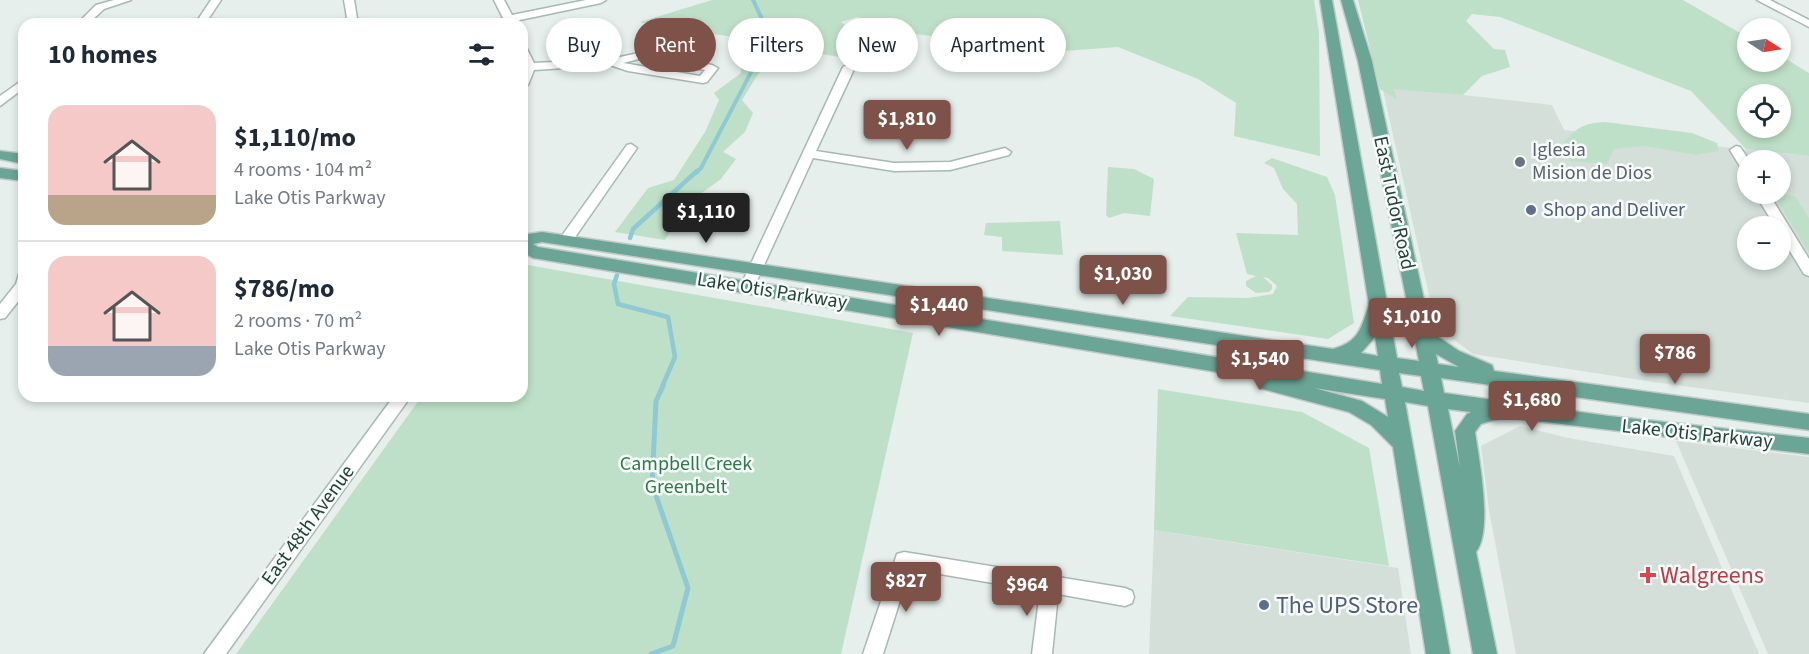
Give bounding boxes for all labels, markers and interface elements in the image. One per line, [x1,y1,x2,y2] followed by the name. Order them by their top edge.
[546,18,622,72] chip: Buy
[634,18,716,72] chip: Rent
[728,18,824,72] chip: Filters
[836,18,918,72] chip: New
[930,18,1066,72] chip: Apartment
[1737,18,1791,72] north arrow
[1737,18,1791,270] map controls
[48,36,157,73] text: 10 homes
[465,38,498,71] icon: filters
[1737,84,1791,138] button: locate
[858,100,956,151] pin: $1,810
[878,105,936,133] text: $1,810
[234,119,356,156] text: $1,110/mo
[96,129,168,201] icon: home
[1366,134,1422,272] street label: East Tudor Road
[1532,136,1652,187] place label: Iglesia Mision de Dios
[1737,150,1791,204] button: +
[1513,155,1527,169] marker: Iglesia Mision de Dios
[234,156,372,184] text: 4 rooms · 104 m²
[234,184,386,212] text: Lake Otis Parkway
[657,193,755,244] pin: $1,110
[1543,196,1685,224] place label: Shop and Deliver
[677,198,735,226] text: $1,110
[1524,203,1538,217] marker: Shop and Deliver
[1737,216,1791,270] button: −
[1074,255,1172,306] pin: $1,030
[1094,260,1152,288] text: $1,030
[695,265,850,317] street label: Lake Otis Parkway
[234,270,334,307] text: $786/mo
[96,280,168,352] icon: home
[890,286,988,337] pin: $1,440
[910,291,968,319] text: $1,440
[1363,298,1461,349] pin: $1,010
[1383,303,1441,331] text: $1,010
[234,307,362,335] text: 2 rooms · 70 m²
[1639,334,1711,385] pin: $786
[234,335,386,363] text: Lake Otis Parkway
[1654,339,1696,367] text: $786
[1211,340,1309,391] pin: $1,540
[1231,345,1289,373] text: $1,540
[1483,381,1581,432] pin: $1,680
[1503,386,1561,414] text: $1,680
[1620,412,1774,456] street label: Lake Otis Parkway
[620,450,752,501] park label: Campbell Creek Greenbelt
[255,459,361,591] street label: East 48th Avenue
[1660,558,1764,593] place label: Walgreens
[870,562,942,613] pin: $827
[991,566,1063,617] pin: $964
[885,567,927,595] text: $827
[1641,568,1655,582] marker: Walgreens
[1006,571,1048,599] text: $964
[1276,588,1418,623] place label: The UPS Store
[1257,598,1271,612] marker: The UPS Store

